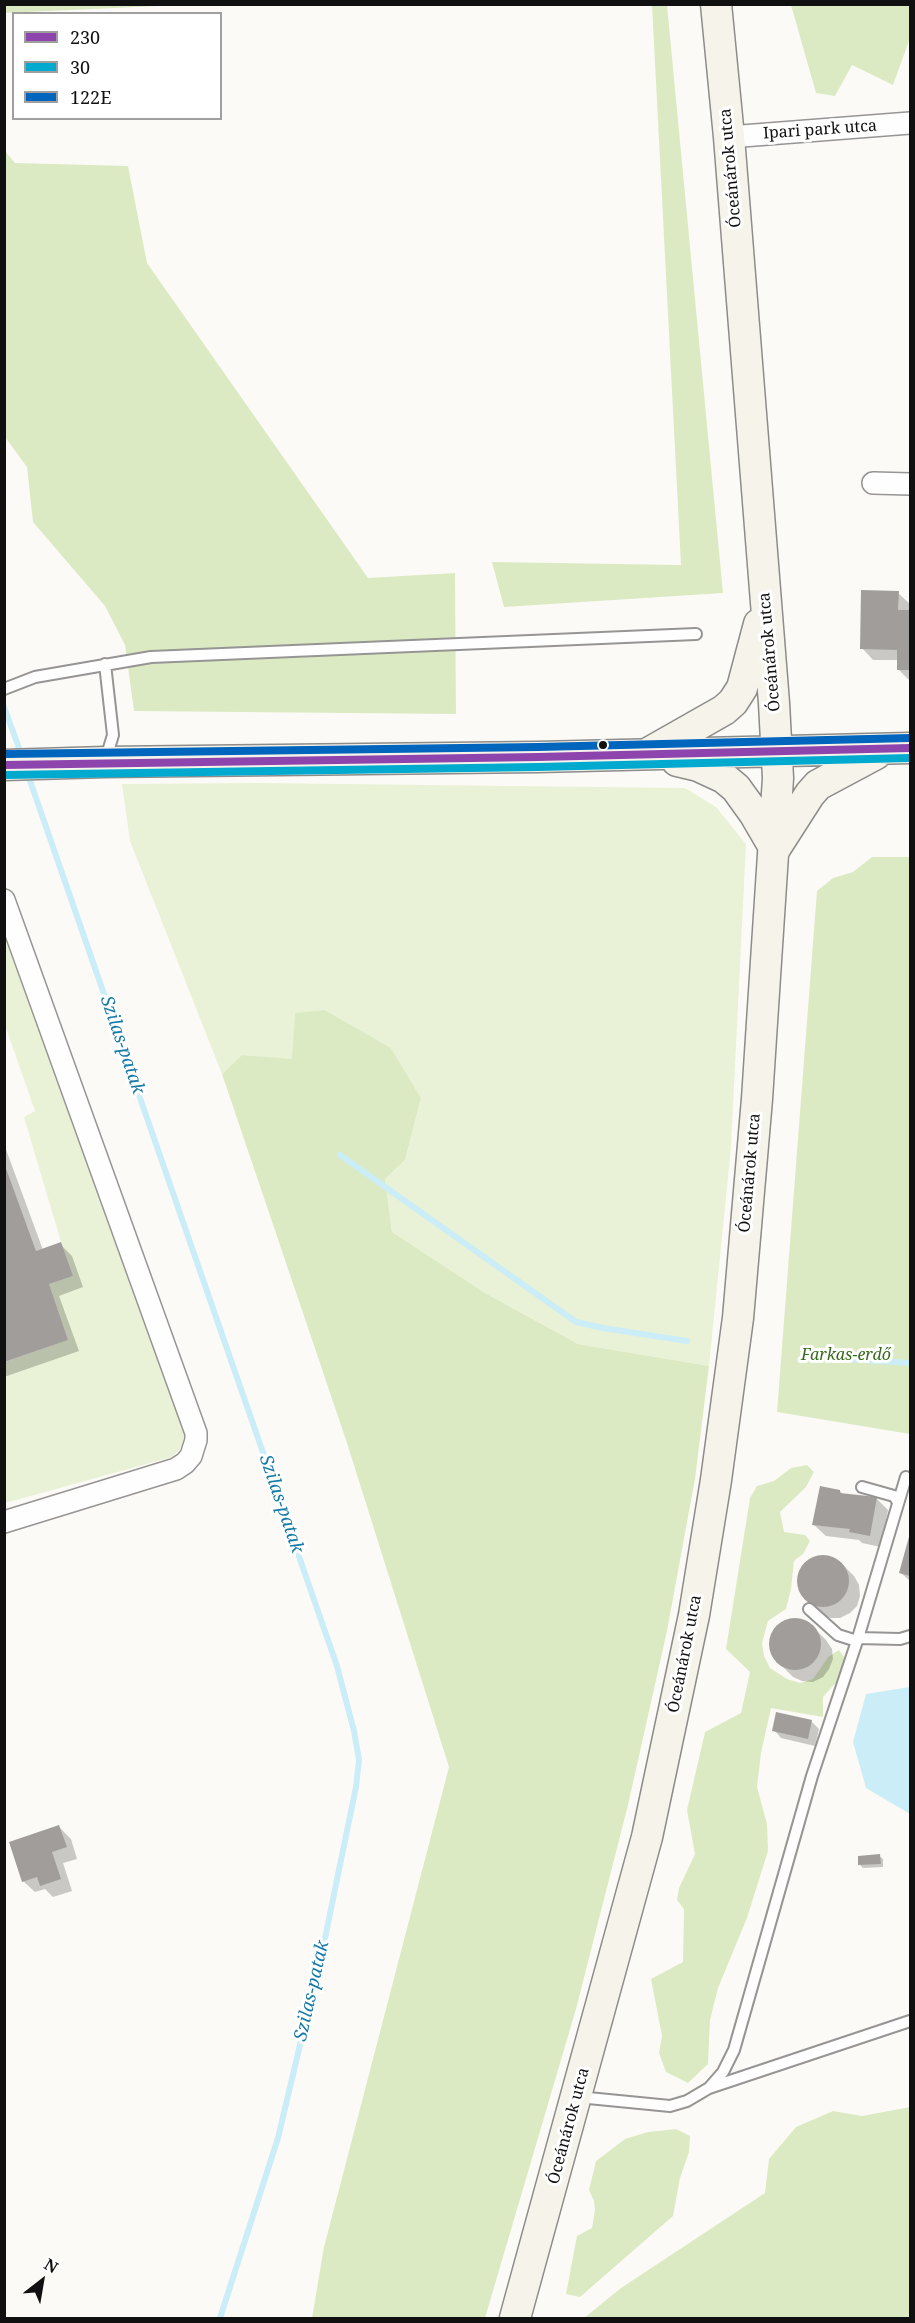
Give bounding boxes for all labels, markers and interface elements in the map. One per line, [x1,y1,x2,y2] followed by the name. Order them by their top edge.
[12,12,222,120] legend
[70,25,100,49] text: 230
[70,55,90,79] text: 30
[70,85,111,109] text: 122E
[716,108,746,228] street label: Óceánárok utca
[762,116,878,144] street label: Ipari park utca
[755,592,785,712] street label: Óceánárok utca
[597,739,609,751] unlabelled marker
[95,993,149,1097] water label: Szilas-patak
[735,1113,765,1233] street label: Óceánárok utca
[801,1345,891,1365] park label: Farkas-erdő
[254,1452,308,1556] water label: Szilas-patak
[664,1593,706,1715] street label: Óceánárok utca
[290,1939,334,2043] water label: Szilas-patak
[544,2066,594,2186] street label: Óceánárok utca
[12,2251,72,2311] north arrow
[40,2253,62,2278] text: N

